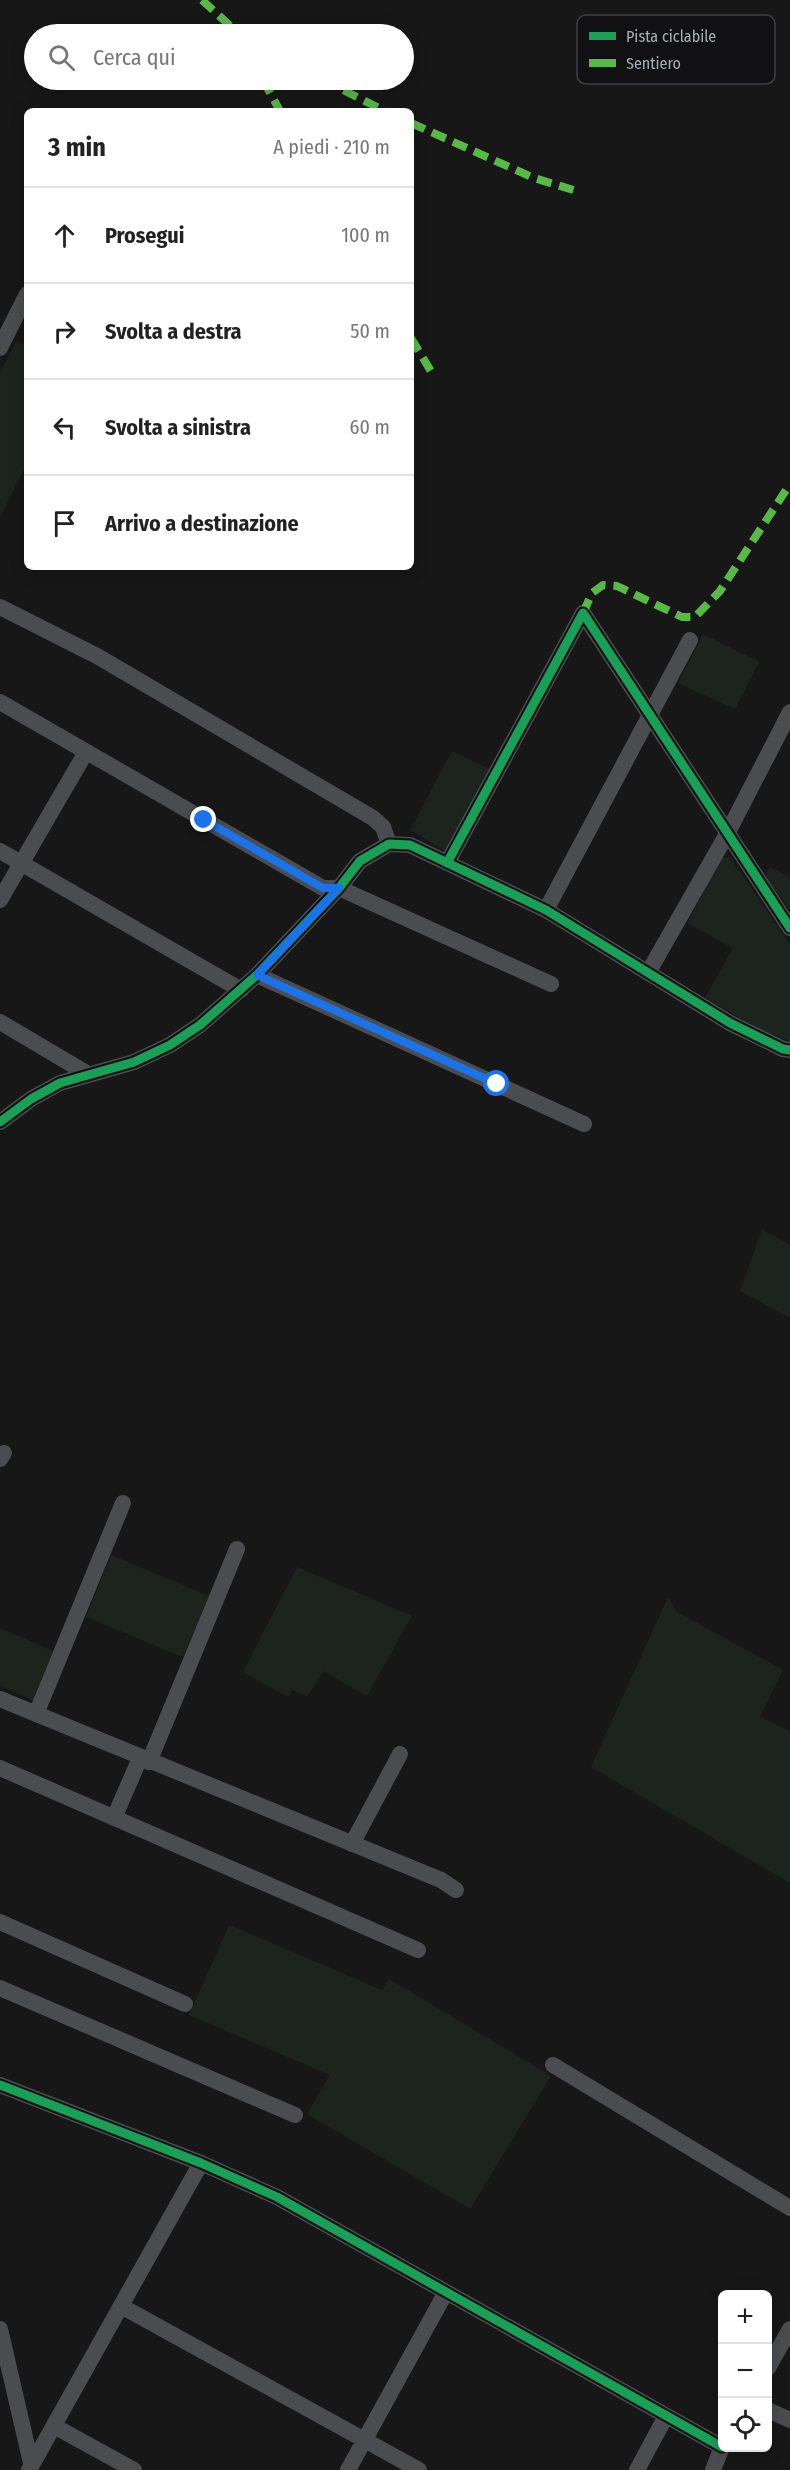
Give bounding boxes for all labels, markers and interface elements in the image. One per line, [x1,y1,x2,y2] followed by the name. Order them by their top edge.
[577,15,775,84] legend
[24,24,414,90] search box
[626,27,716,46] text: Pista ciclabile
[45,41,78,74] icon: search
[93,44,176,71] text: Cerca qui
[626,54,681,73] text: Sentiero
[48,132,106,163] text: 3 min
[273,135,390,159] text: A piedi · 210 m
[48,219,81,252] icon: ahead
[105,222,184,249] text: Prosegui
[341,223,390,247] text: 100 m
[48,315,81,348] icon: right
[105,318,242,345] text: Svolta a destra
[350,319,390,343] text: 50 m
[48,411,81,444] icon: left
[105,414,251,441] text: Svolta a sinistra
[350,415,390,439] text: 60 m
[48,507,81,540] icon: arrive
[105,510,299,537] text: Arrivo a destinazione
[190,806,216,832] route end
[483,1070,509,1096] route start
[718,2290,772,2452] map controls
[718,2290,772,2344] button: +
[718,2344,772,2398] button: −
[718,2398,772,2452] button: locate

